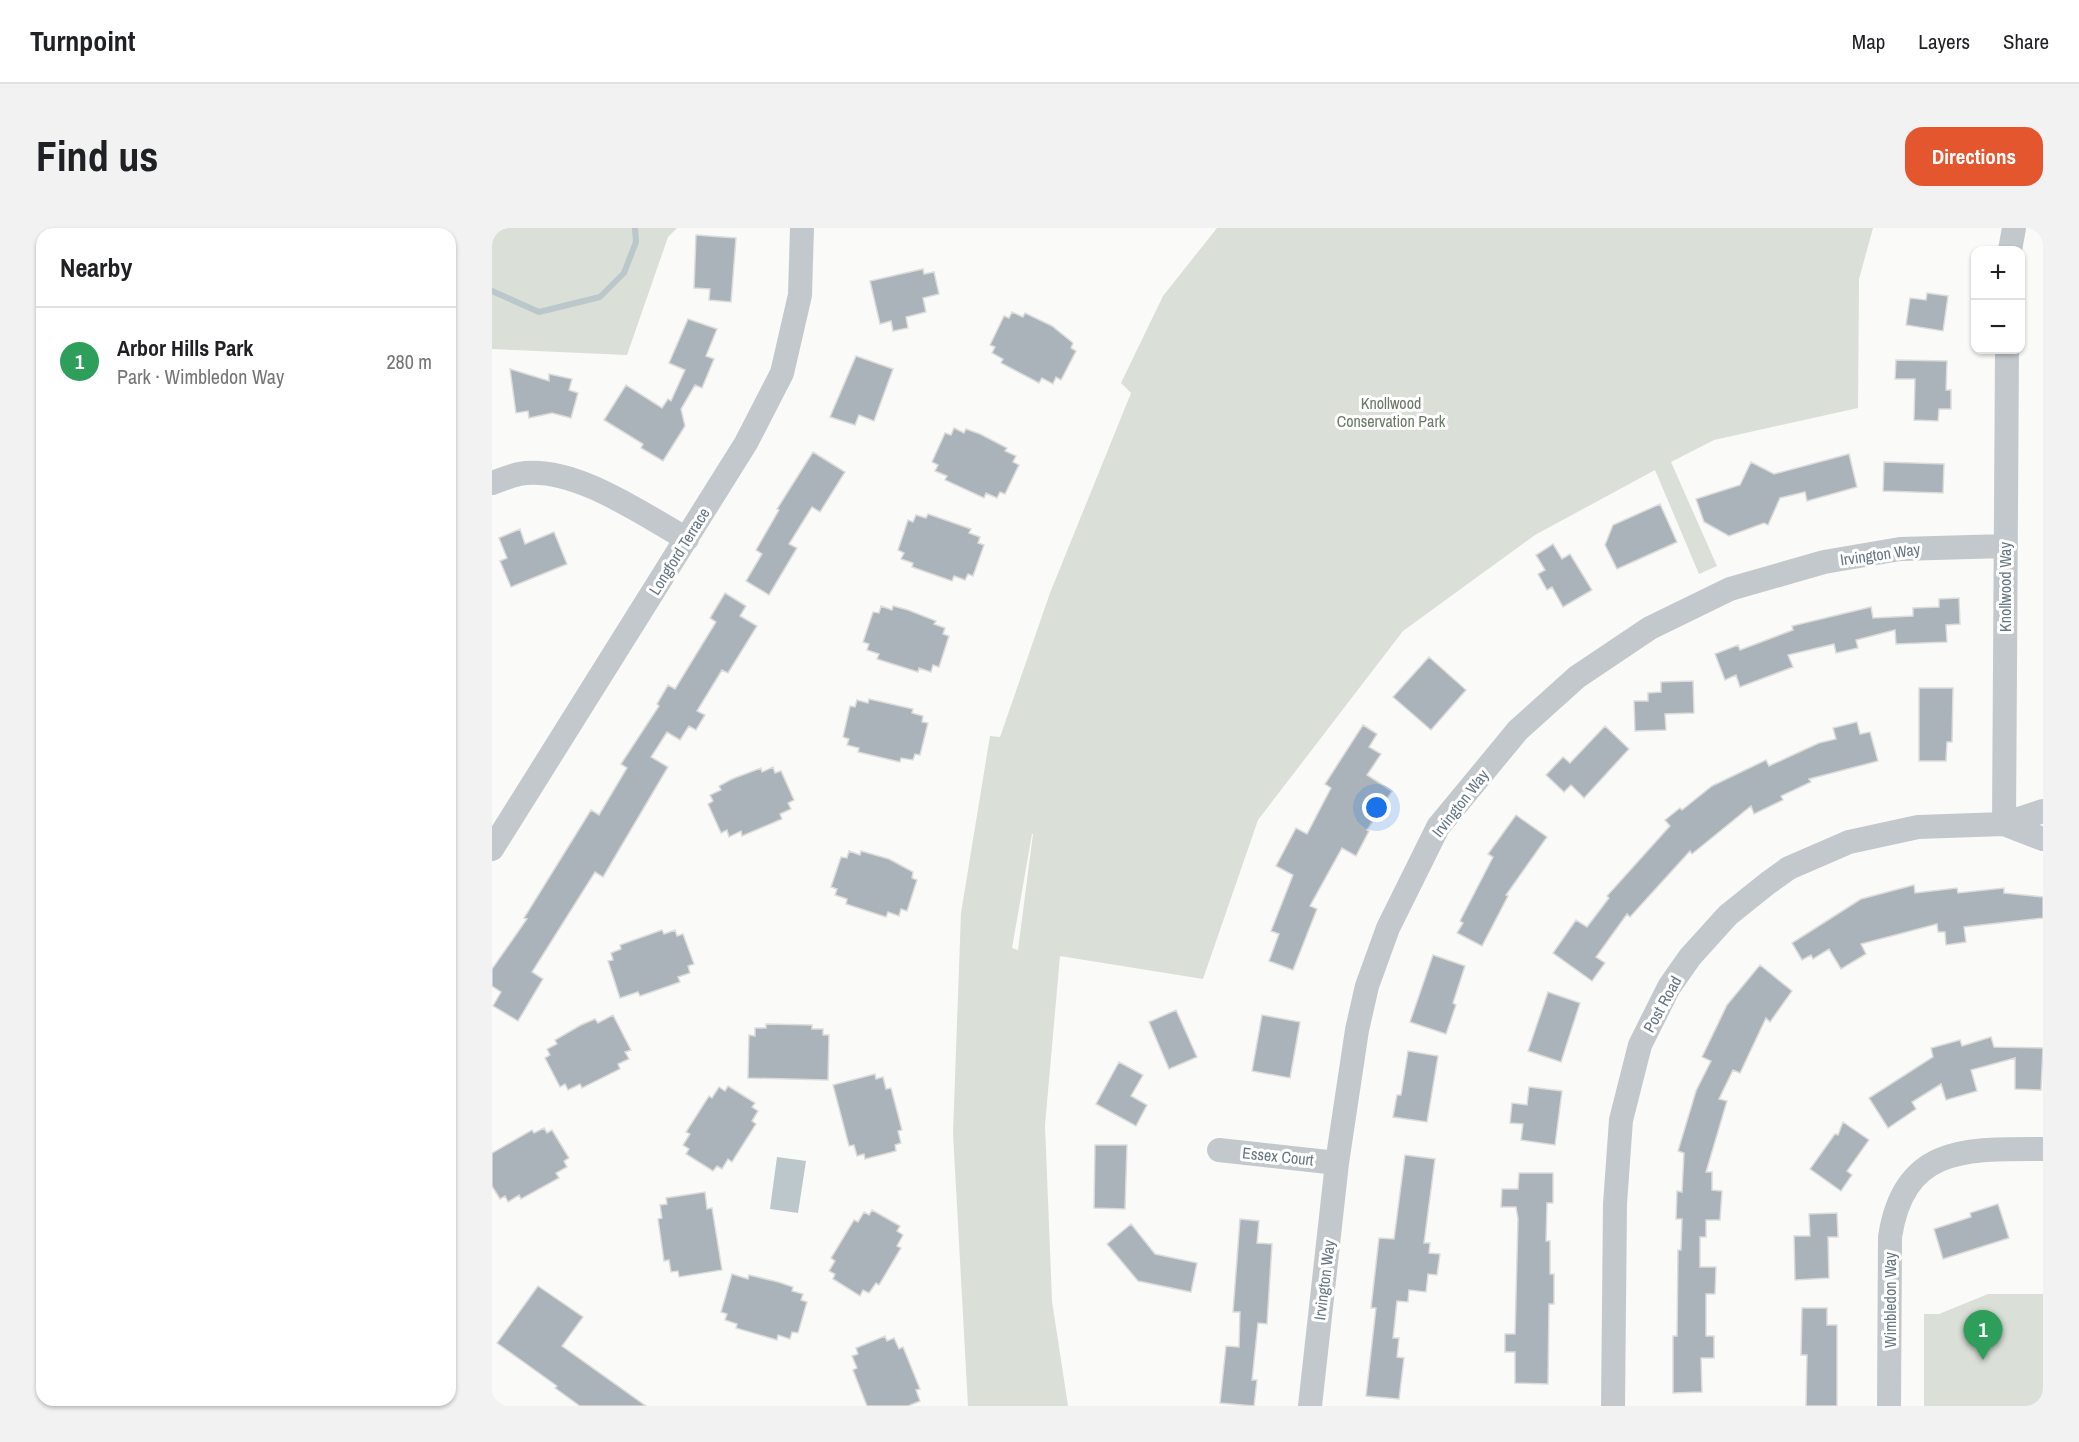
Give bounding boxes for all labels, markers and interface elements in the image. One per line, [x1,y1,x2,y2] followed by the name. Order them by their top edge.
[30,22,135,60] text: Turnpoint
[1852,27,1885,56] text: Map
[1918,27,1970,56] text: Layers
[2003,27,2049,56] text: Share
[1905,127,2043,186] button: Directions
[36,128,158,184] text: Find us
[1971,246,2025,354] map controls
[1971,246,2025,300] button: +
[60,250,132,285] text: Nearby
[1971,300,2025,354] button: −
[117,333,253,363] text: Arbor Hills Park
[75,348,84,375] text: 1
[386,348,432,375] text: 280 m
[117,363,284,390] text: Park · Wimbledon Way
[1337,392,1446,432] park label: Knollwood Conservation Park
[643,503,715,599] street label: Longford Terrace
[1839,537,1922,570] street label: Irvington Way
[1994,542,2016,632] street label: Knollwood Way
[1427,764,1494,841] street label: Irvington Way
[1362,793,1391,822] your location
[1638,972,1686,1036] street label: Post Road
[1241,1141,1315,1171] street label: Essex Court
[1308,1238,1340,1321] street label: Irvington Way
[1879,1252,1901,1348] street label: Wimbledon Way
[1964,1310,2002,1360] pin: 1

